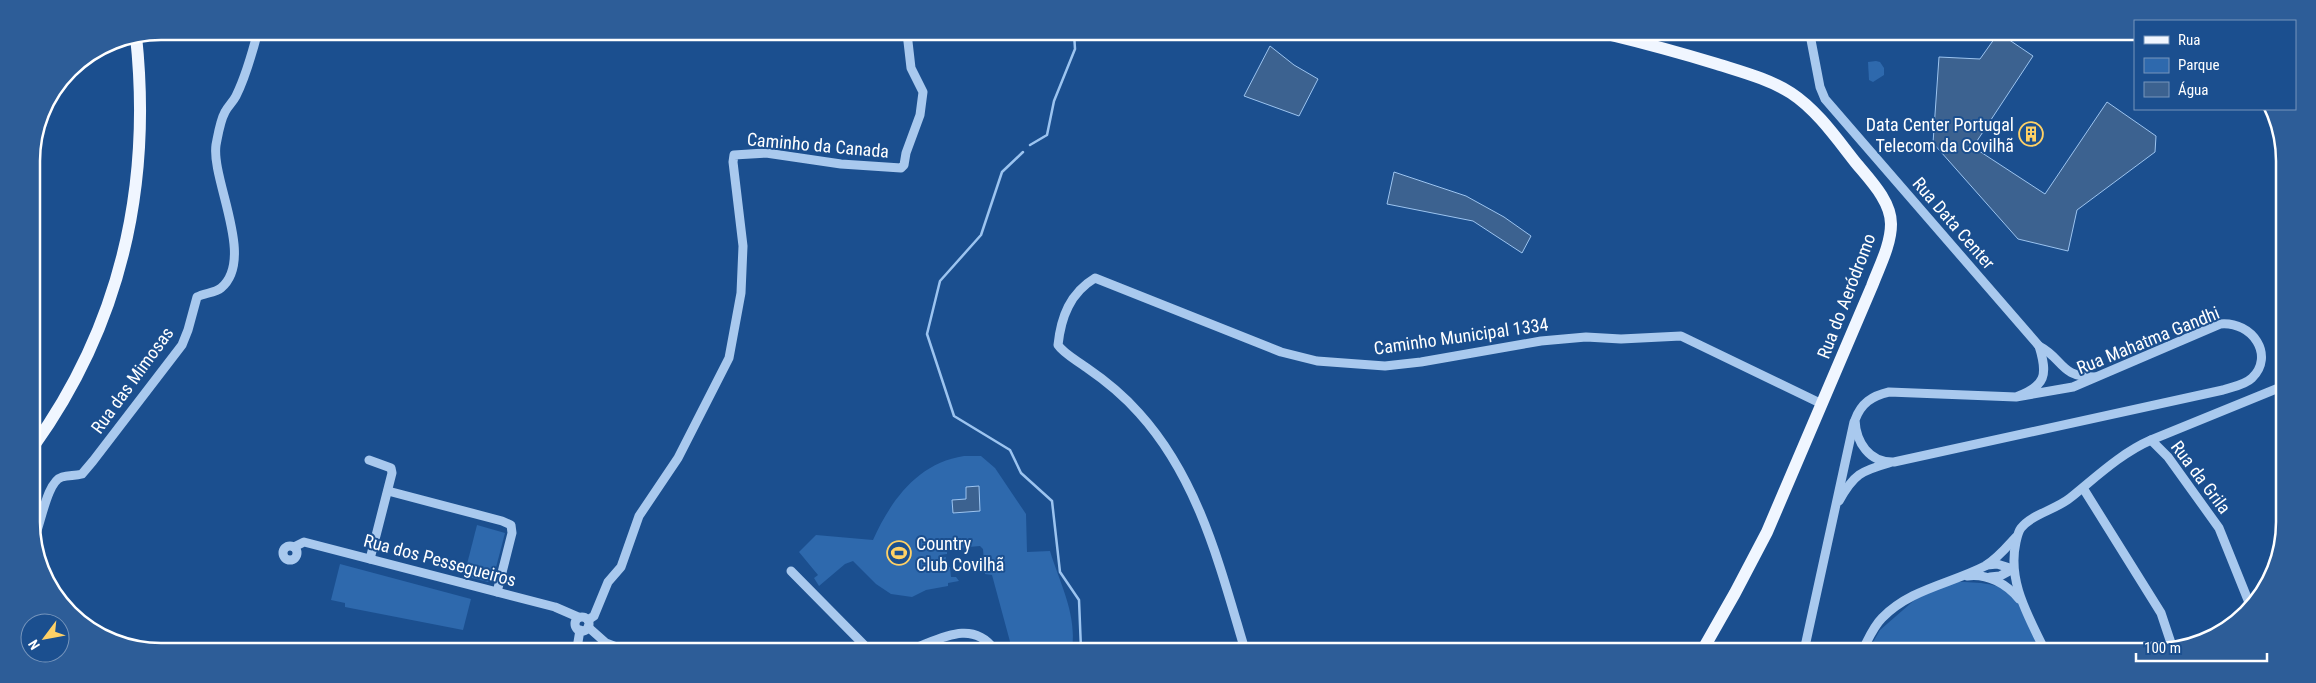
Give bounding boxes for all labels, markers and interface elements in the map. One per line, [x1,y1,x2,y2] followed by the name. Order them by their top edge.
[2134,20,2296,110] legend
[2178,31,2200,49] text: Rua
[2178,56,2220,74] text: Parque
[2178,81,2208,99] text: Água
[1866,114,2014,156] place label: Data Center Portugal Telecom da Covilhã
[2018,121,2044,147] building icon: Data Center Portugal Telecom da Covilhã
[746,128,890,162] street label: Caminho da Canada
[1908,173,2000,274] street label: Rua Data Center
[1813,231,1879,361] street label: Rua do Aeródromo
[2074,302,2222,378] street label: Rua Mahatma Gandhi
[1372,313,1550,359] street label: Caminho Municipal 1334
[86,323,178,437] street label: Rua das Mimosas
[2167,436,2235,518] street label: Rua da Grila
[361,530,519,590] street label: Rua dos Pessegueiros
[916,533,1004,575] place label: Country Club Covilhã
[886,540,912,566] sports icon: Country Club Covilhã
[20,613,70,663] north arrow
[2136,630,2267,662] scale bar
[25,637,43,653] text: N
[2144,639,2181,657] text: 100 m

